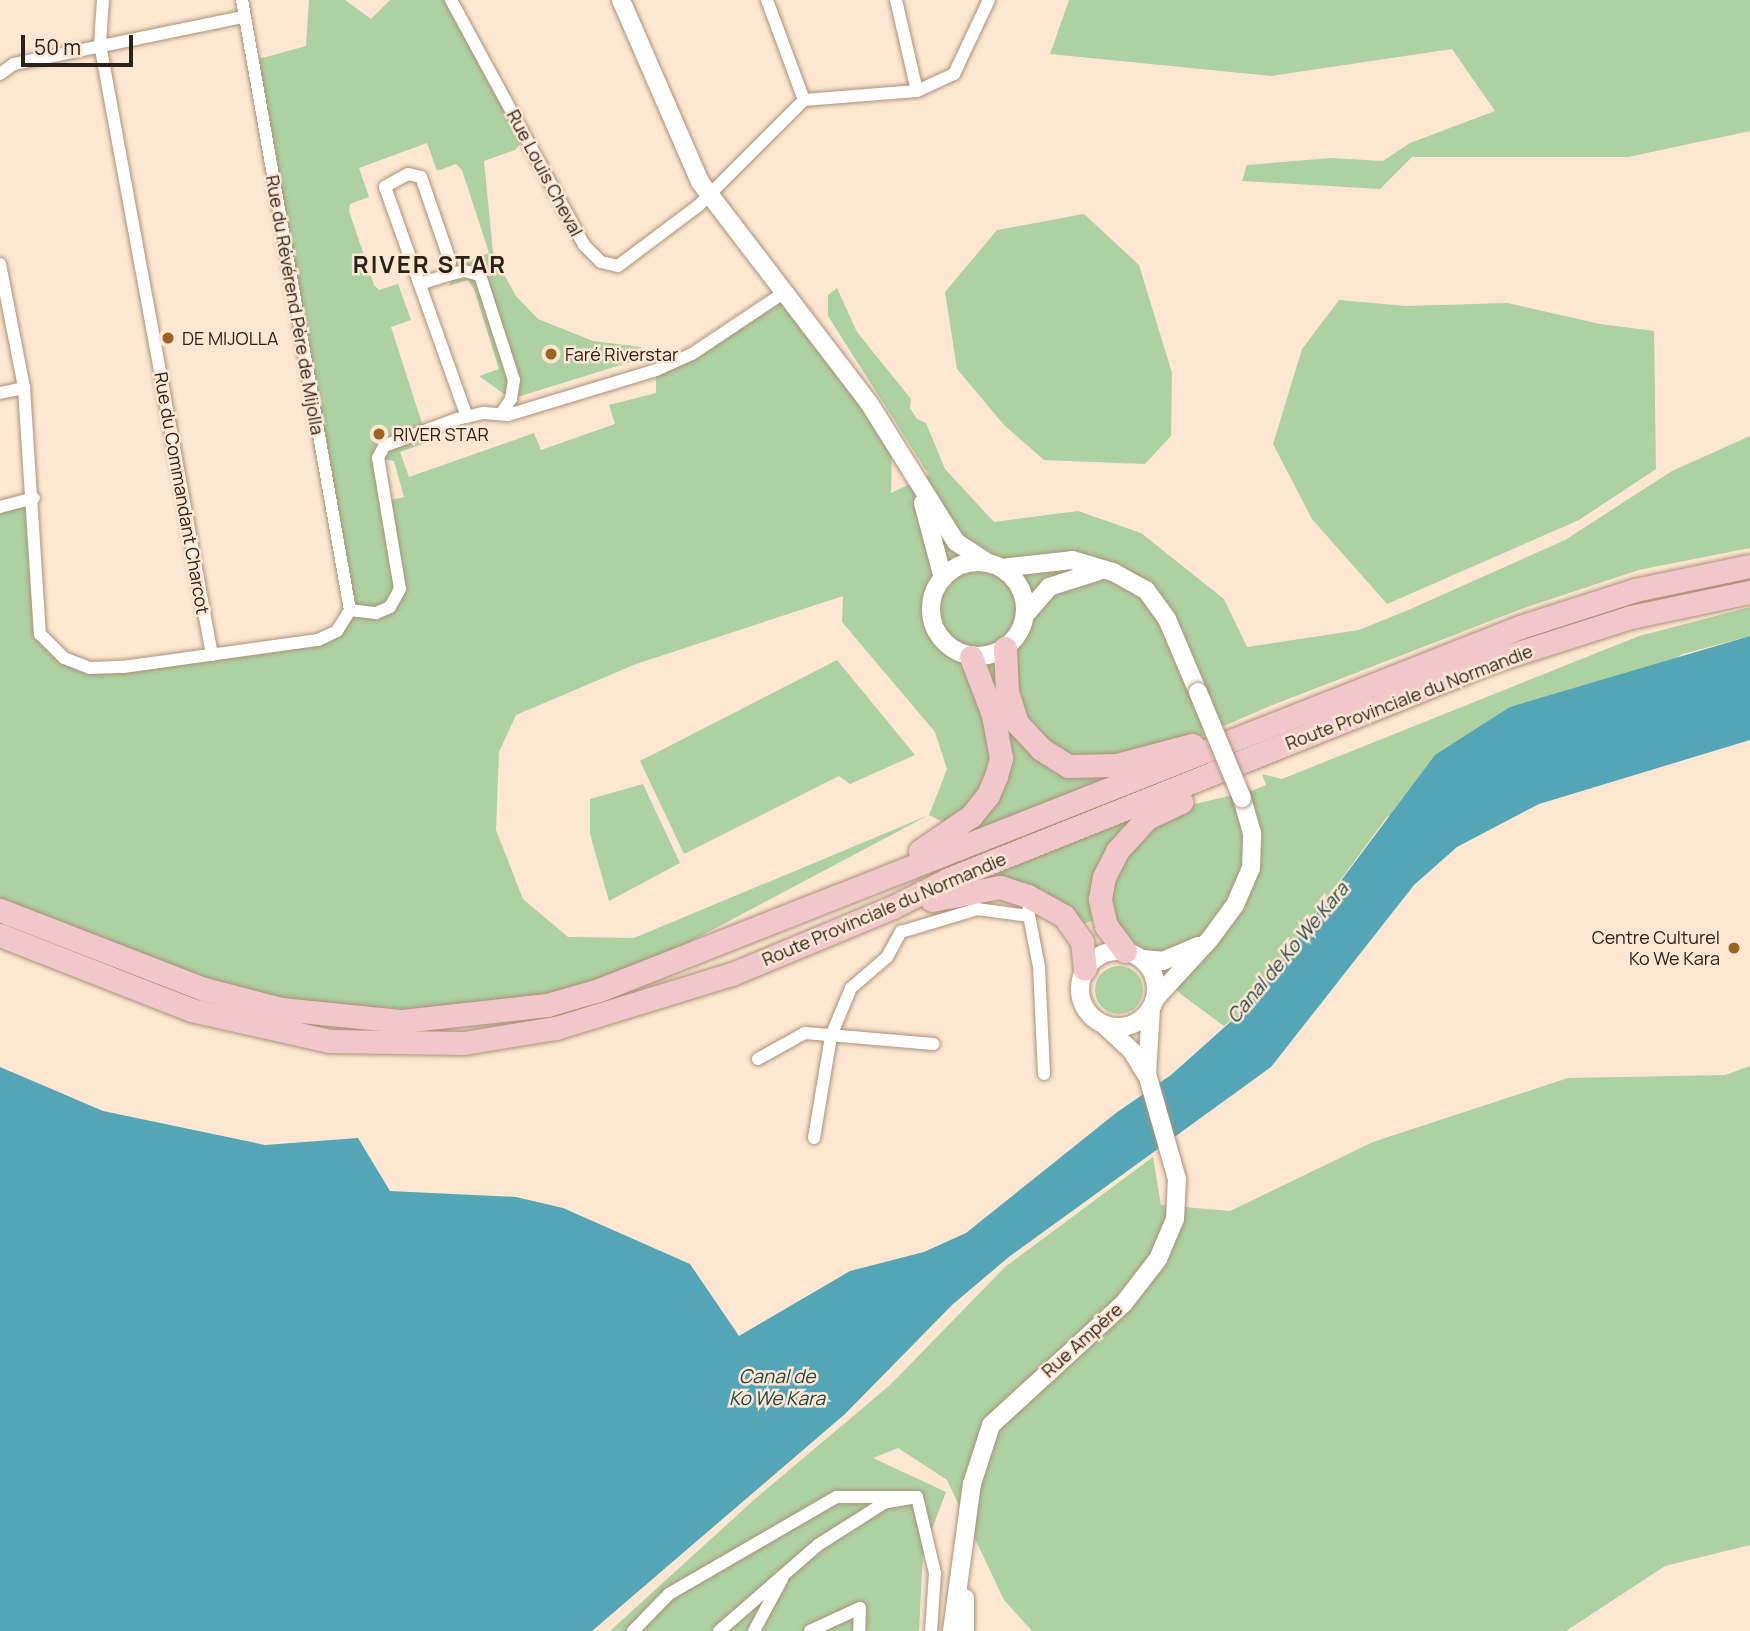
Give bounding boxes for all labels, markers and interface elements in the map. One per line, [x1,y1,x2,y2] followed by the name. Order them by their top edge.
[24,21,136,65] scale bar
[34,33,81,61] text: 50 m
[502,106,588,240] street label: Rue Louis Cheval
[262,173,328,437] street label: Rue du Révérend Père de Mijolla
[354,250,506,278] district label: RIVER STAR
[182,327,278,349] place label: DE MIJOLLA
[160,330,176,346] marker: DE MIJOLLA
[565,343,678,365] place label: Faré Riverstar
[543,346,559,362] marker: Faré Riverstar
[150,370,214,616] street label: Rue du Commandant Charcot
[393,423,489,445] place label: RIVER STAR
[371,426,387,442] marker: RIVER STAR
[1282,640,1536,754] street label: Route Provinciale du Normandie
[759,848,1009,970] street label: Route Provinciale du Normandie
[1223,878,1353,1028] water label: Canal de Ko We Kara
[1592,927,1720,970] place label: Centre Culturel Ko We Kara
[1726,940,1742,956] marker: Centre Culturel Ko We Kara
[1037,1298,1127,1382] street label: Rue Ampère
[729,1366,825,1410] water label: Canal de Ko We Kara

